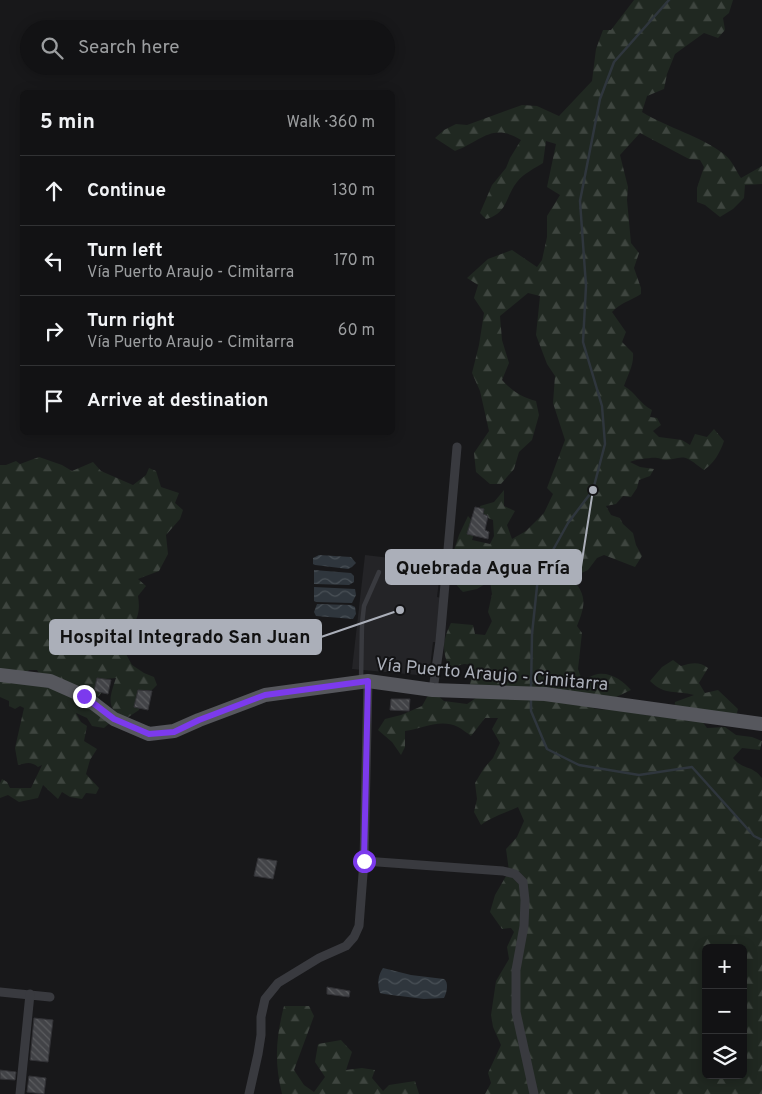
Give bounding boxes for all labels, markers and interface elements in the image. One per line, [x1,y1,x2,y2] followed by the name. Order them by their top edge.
[20,20,395,75] search box
[38,34,66,62] icon: search
[78,36,180,60] text: Search here
[40,109,95,136] text: 5 min
[287,113,375,133] text: Walk · 360 m
[40,177,68,205] icon: ahead
[87,179,166,203] text: Continue
[332,181,375,201] text: 130 m
[87,239,163,263] text: Turn left
[40,247,68,275] icon: left
[334,251,375,271] text: 170 m
[87,263,294,283] text: Vía Puerto Araujo - Cimitarra
[87,309,175,333] text: Turn right
[40,317,68,345] icon: right
[338,321,375,341] text: 60 m
[87,333,294,353] text: Vía Puerto Araujo - Cimitarra
[40,387,68,415] icon: arrive
[87,389,268,413] text: Arrive at destination
[386,550,581,584] callout: Quebrada Agua Fría
[396,557,570,581] text: Quebrada Agua Fría
[50,620,321,654] callout: Hospital Integrado San Juan
[59,626,311,650] text: Hospital Integrado San Juan
[375,654,609,697] street label: Vía Puerto Araujo - Cimitarra
[73,685,96,708] route end
[353,850,376,873] route start
[702,944,747,1079] map controls
[702,944,747,989] button: +
[702,989,747,1034] button: −
[702,1034,747,1079] button: layers

